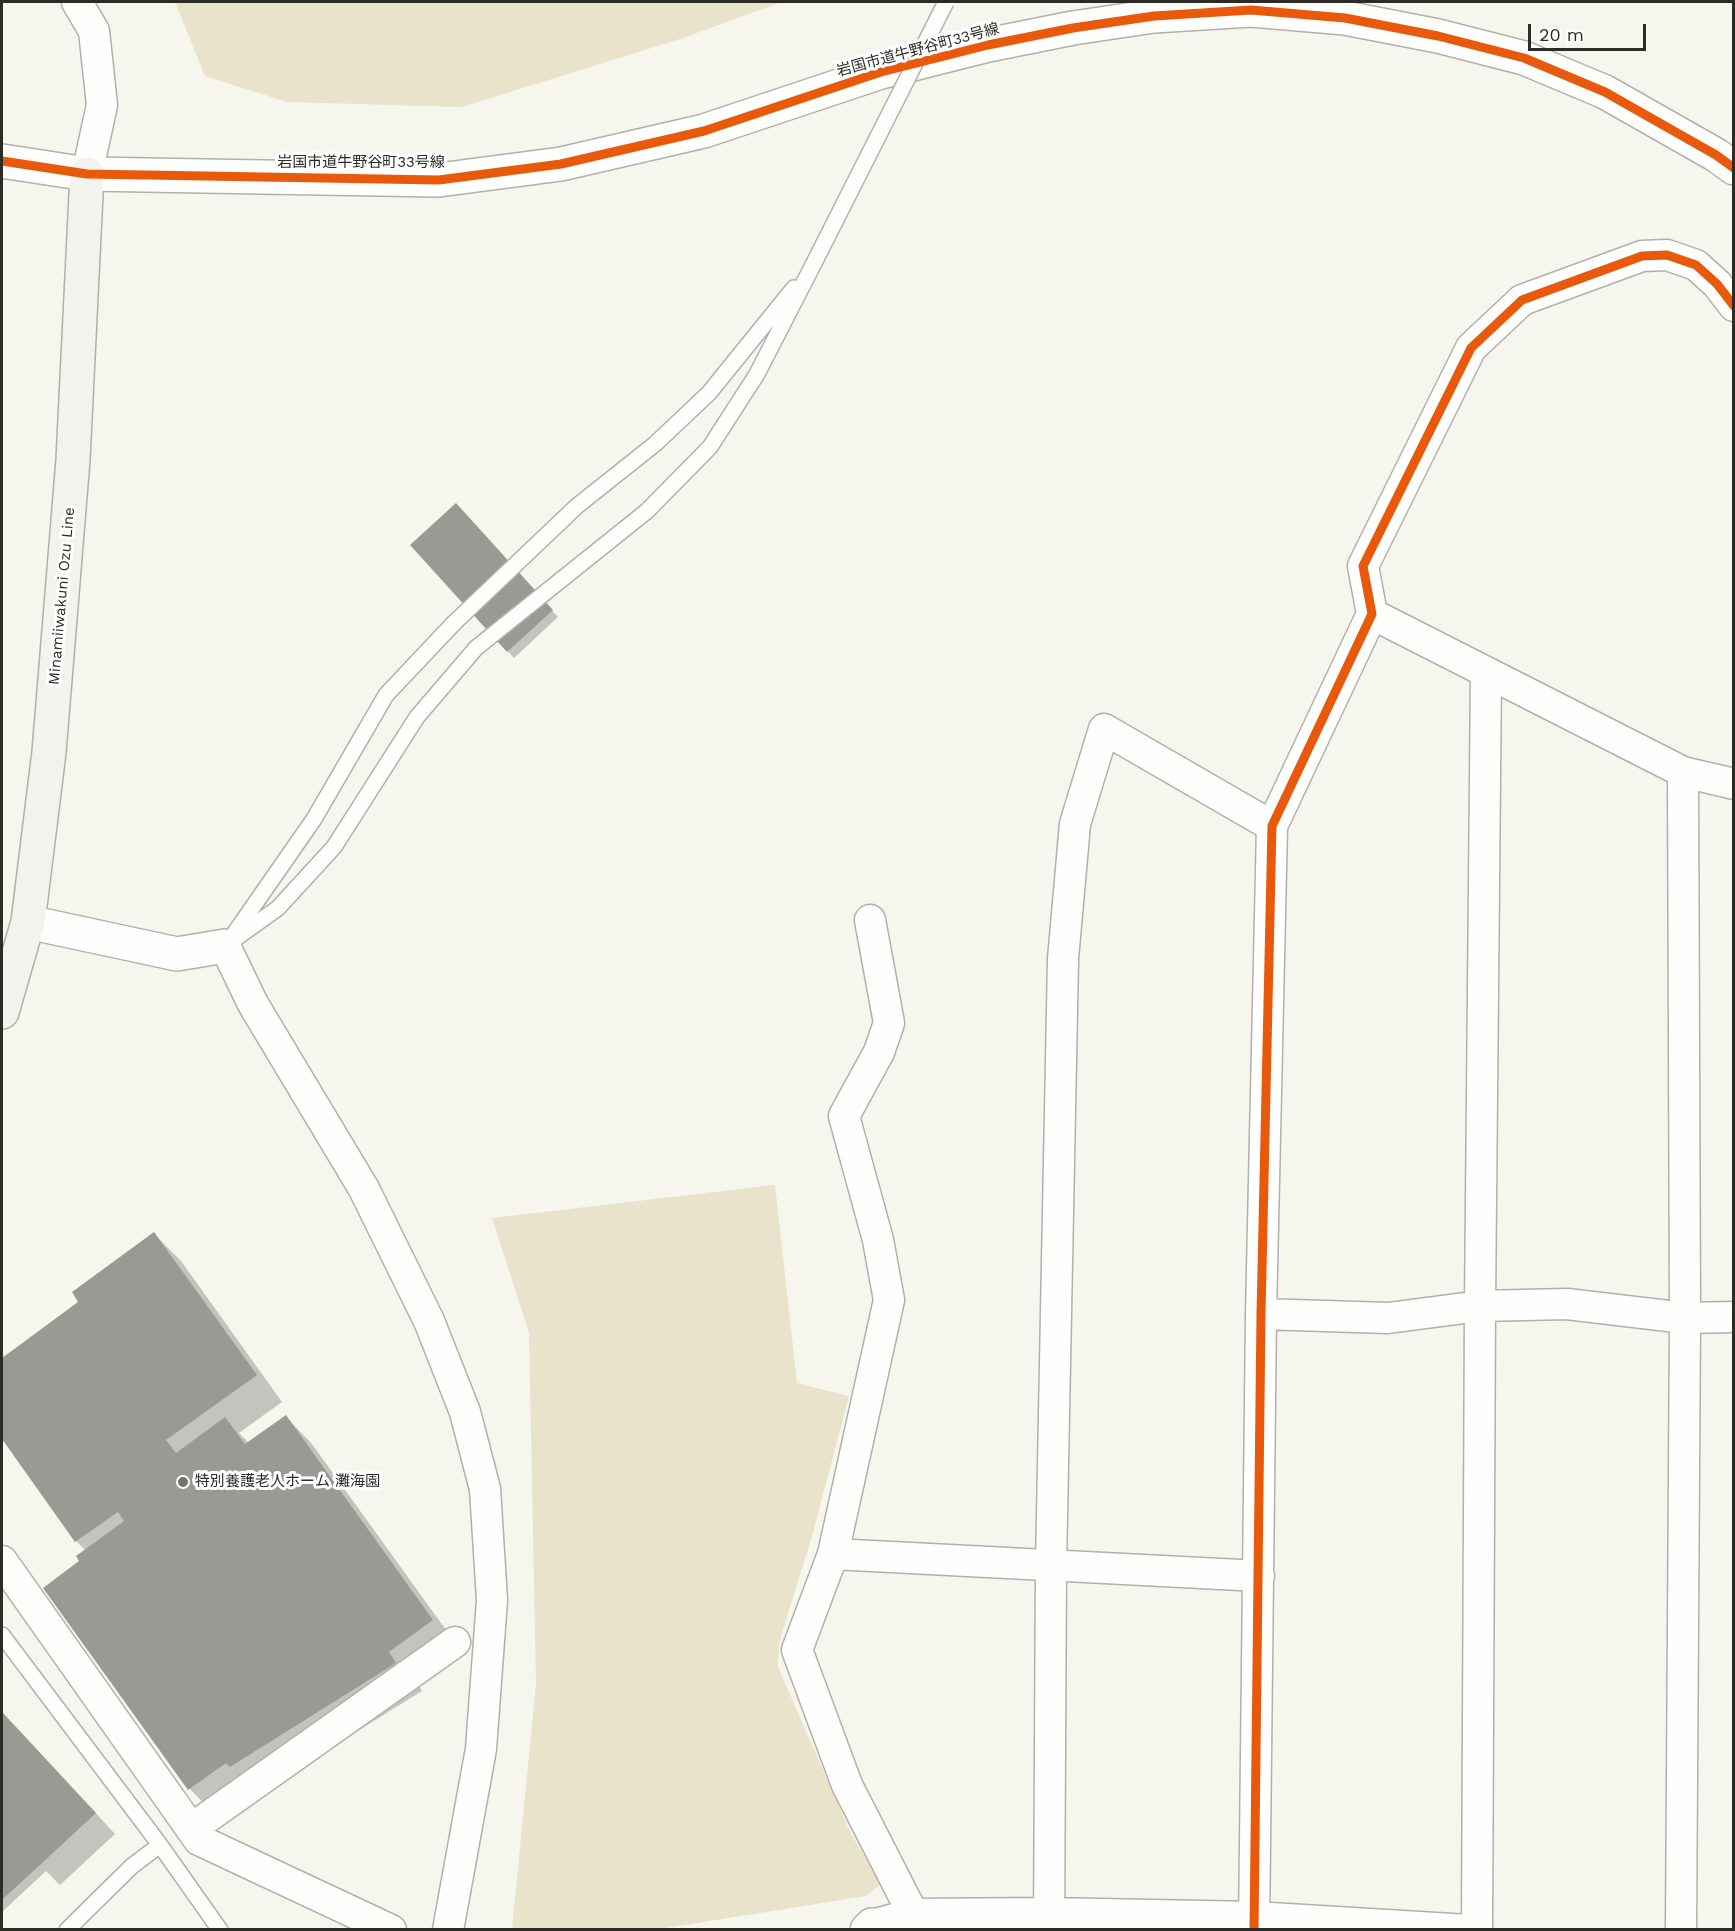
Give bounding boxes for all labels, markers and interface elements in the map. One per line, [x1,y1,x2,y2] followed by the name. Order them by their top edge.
[1531,12,1650,50] scale bar
[835,20,1001,80] street label: 岩国市道牛野谷町33号線
[1539,24,1584,45] text: 20 m
[277,154,445,172] street label: 岩国市道牛野谷町33号線
[45,506,79,686] street label: Minamiiwakuni Ozu Line
[195,1473,380,1491] place label: 特別養護老人ホーム 灘海園
[176,1475,190,1489] marker: 特別養護老人ホーム 灘海園

